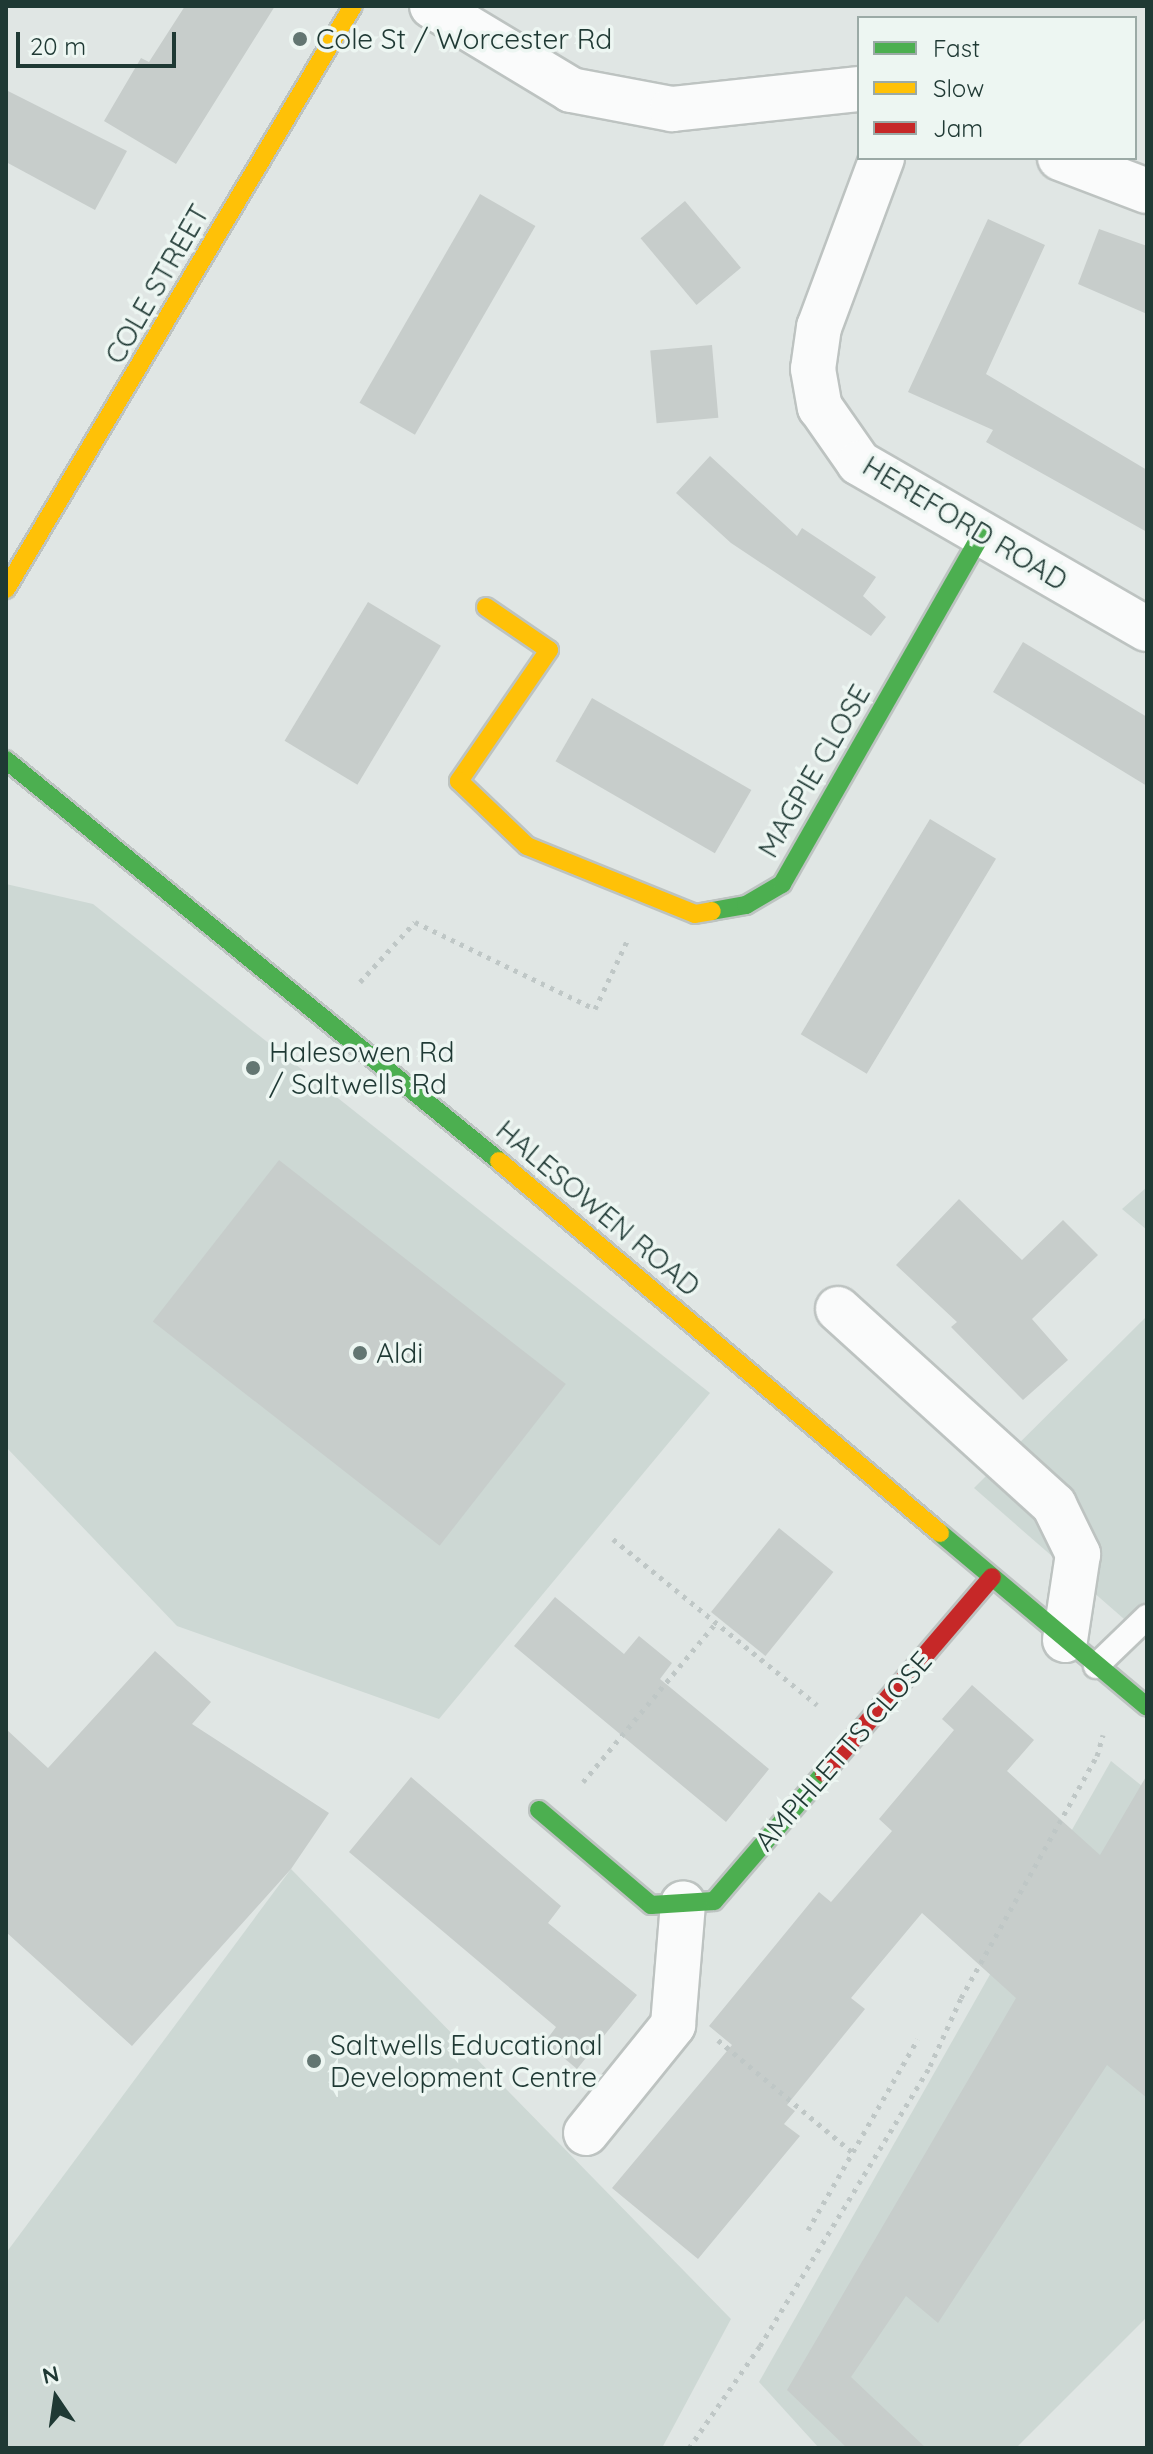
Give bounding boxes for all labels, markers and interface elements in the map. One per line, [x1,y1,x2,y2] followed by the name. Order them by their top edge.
[20,16,180,66] scale bar
[857,16,1137,160] legend
[316,22,612,56] place label: Cole St / Worcester Rd
[291,30,309,48] marker: Cole St / Worcester Rd
[30,31,86,61] text: 20 m
[933,33,980,63] text: Fast
[933,73,984,103] text: Slow
[933,113,983,143] text: Jam
[98,198,216,370] street label: COLE STREET
[857,449,1073,597] street label: HEREFORD ROAD
[751,679,877,863] street label: MAGPIE CLOSE
[269,1035,454,1101] place label: Halesowen Rd / Saltwells Rd
[244,1059,262,1077] marker: Halesowen Rd / Saltwells Rd
[489,1113,707,1303] street label: HALESOWEN ROAD
[376,1336,423,1370] place label: Aldi
[351,1344,369,1362] marker: Aldi
[747,1645,939,1857] street label: AMPHLETTS CLOSE
[330,2028,603,2094] place label: Saltwells Educational Development Centre
[305,2052,323,2070] marker: Saltwells Educational Development Centre
[16,2358,96,2438] north arrow
[40,2359,62,2390] text: N

